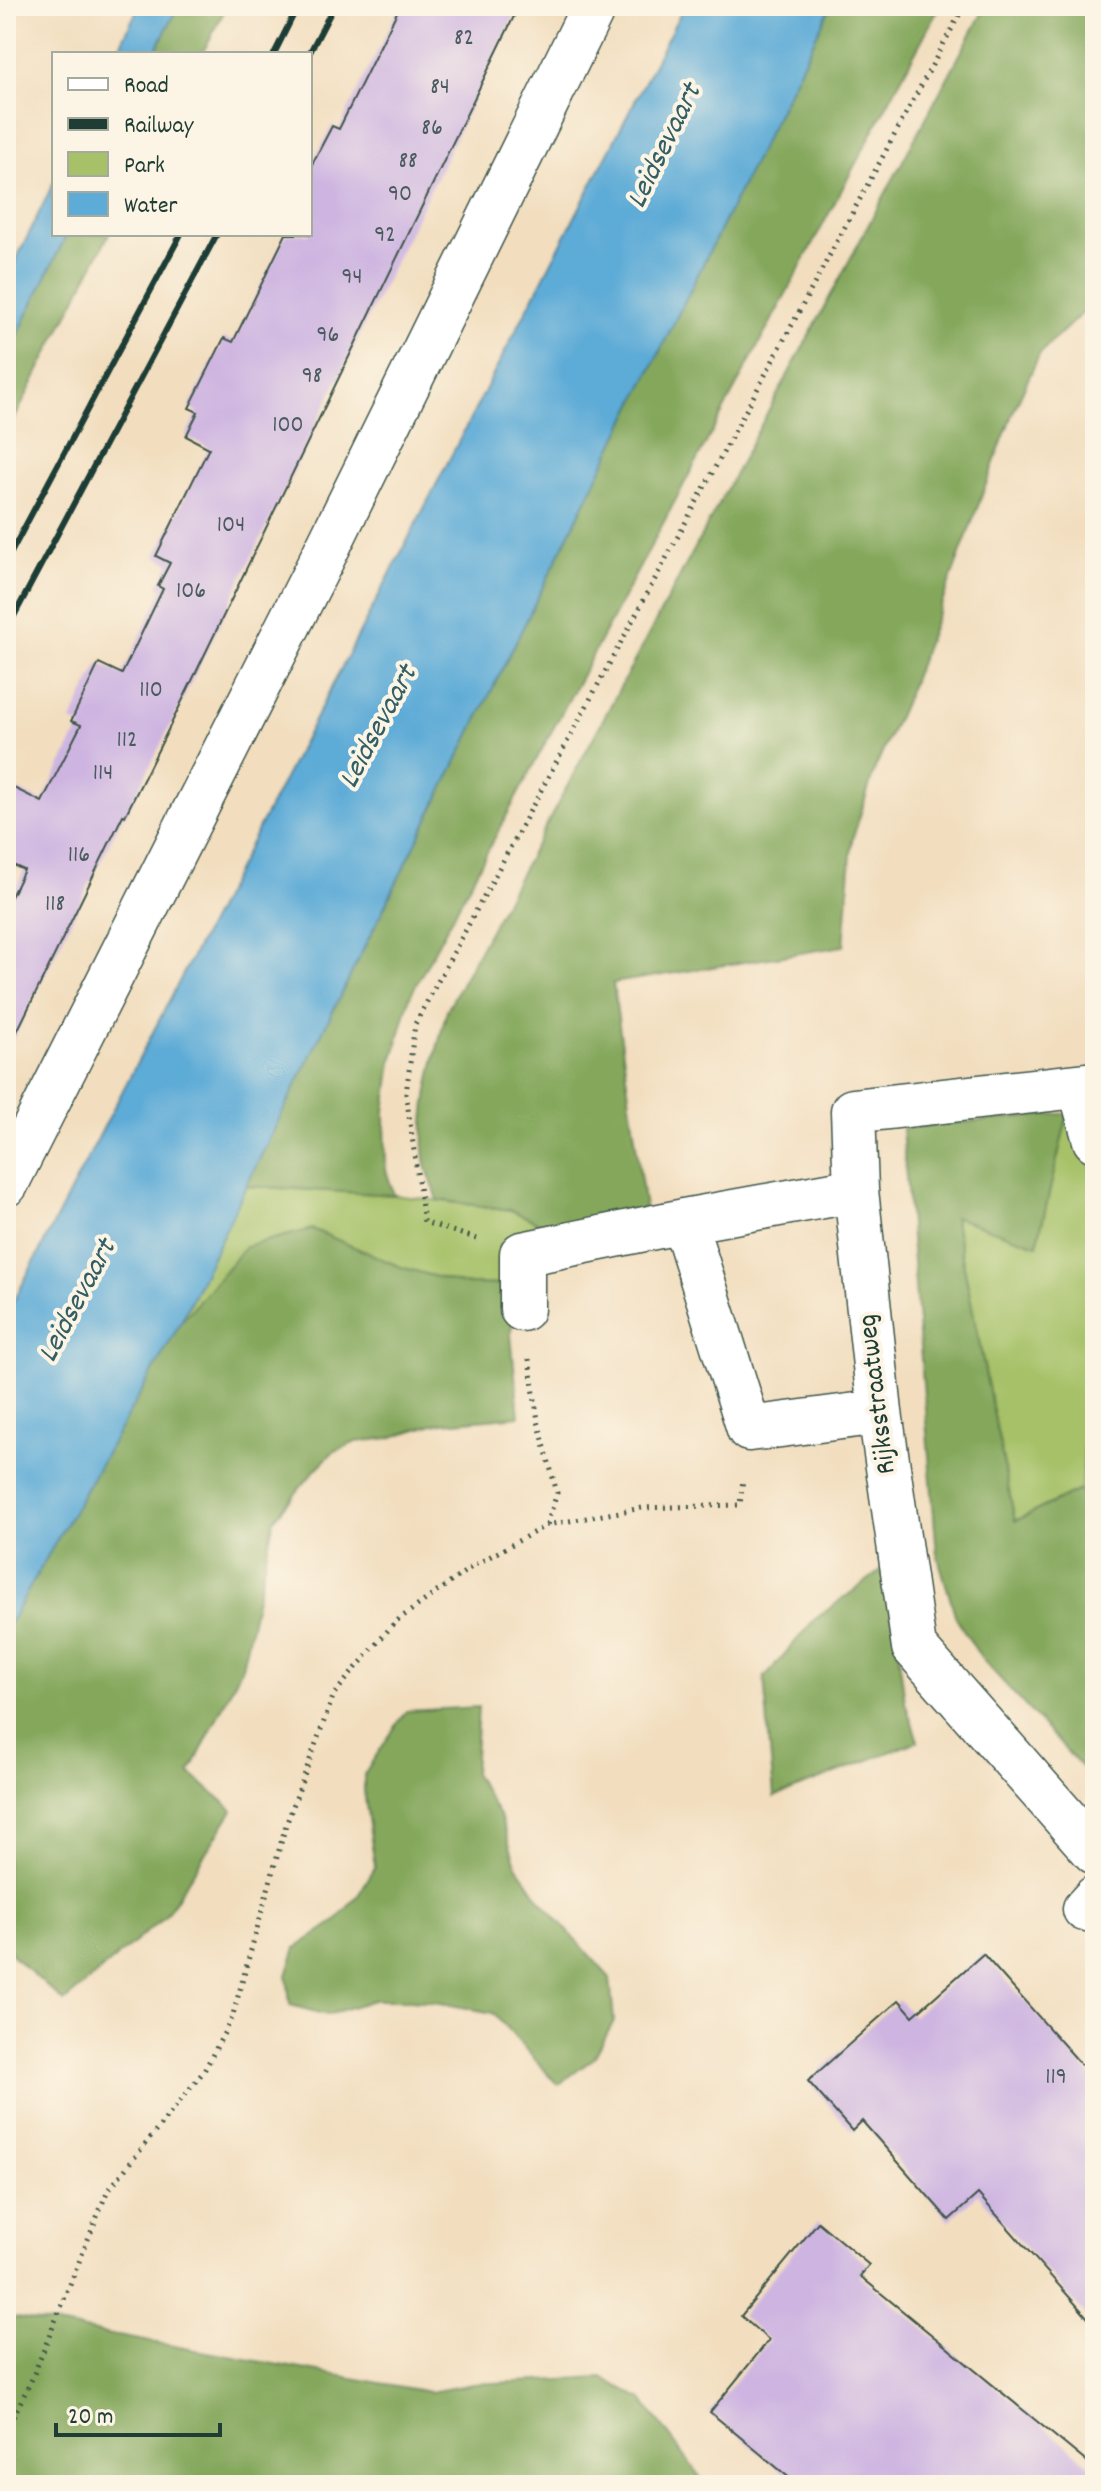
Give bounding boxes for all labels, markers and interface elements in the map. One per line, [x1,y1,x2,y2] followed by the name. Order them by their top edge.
[454,22,474,56] house number: 82
[52,52,312,236] legend
[124,70,169,104] text: Road
[430,71,450,105] house number: 84
[617,75,716,217] water label: Leidsevaart
[124,110,195,144] text: Railway
[421,112,443,146] house number: 86
[398,145,418,179] house number: 88
[124,150,165,184] text: Park
[388,178,412,212] house number: 90
[124,190,177,224] text: Water
[374,219,396,253] house number: 92
[342,261,362,295] house number: 94
[317,319,339,353] house number: 96
[302,360,322,394] house number: 98
[272,409,304,443] house number: 100
[217,509,245,543] house number: 104
[176,575,206,609] house number: 106
[330,656,432,797] water label: Leidsevaart
[139,674,163,708] house number: 110
[117,724,138,758] house number: 112
[93,757,113,791] house number: 114
[68,839,90,873] house number: 116
[45,888,65,922] house number: 118
[29,1230,131,1371] water label: Leidsevaart
[849,1312,909,1476] street label: Rijksstraatweg
[1045,2061,1067,2095] house number: 119
[56,2387,220,2437] scale bar
[68,2401,114,2435] text: 20 m

